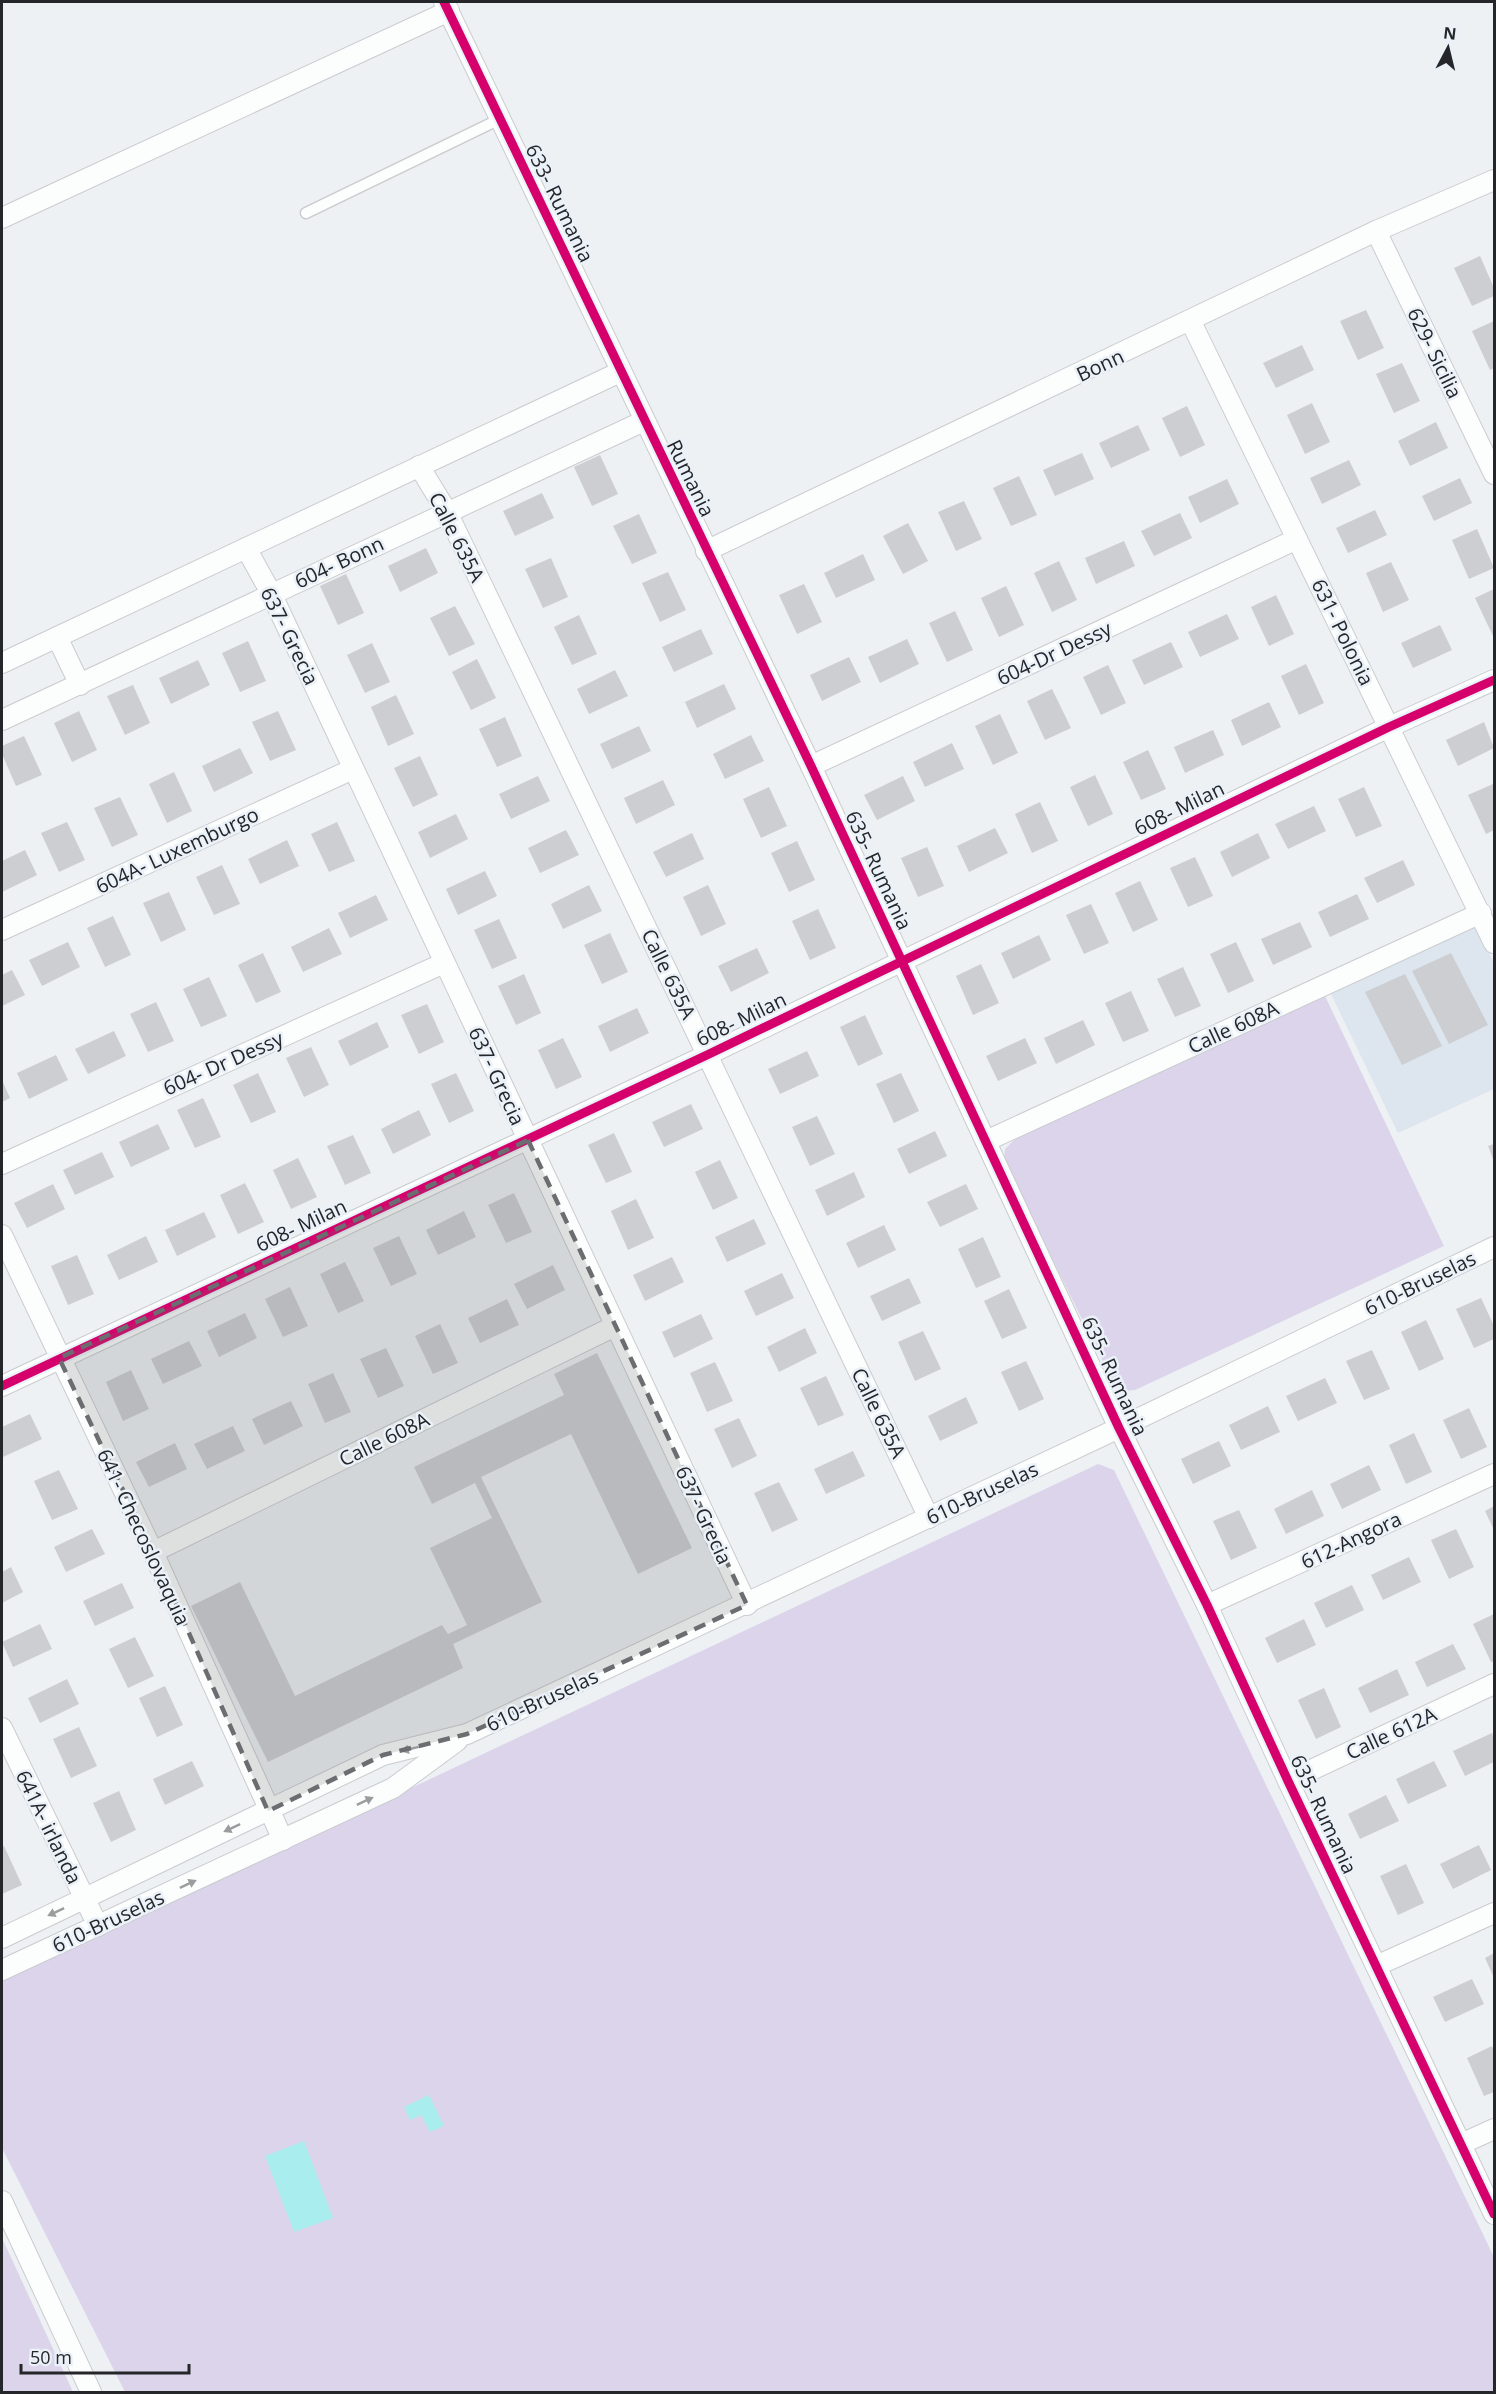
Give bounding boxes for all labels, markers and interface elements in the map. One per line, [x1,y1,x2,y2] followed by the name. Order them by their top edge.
[1418,18,1478,78] north arrow
[1442,21,1458,45] text: N
[520,139,600,267] street label: 633- Rumania
[1401,303,1469,403] street label: 629- Sicilia
[1072,342,1128,388] street label: Bonn
[661,435,721,521] street label: Rumania
[423,488,491,587] street label: Calle 635A
[290,530,388,594] street label: 604- Bonn
[1306,574,1380,690] street label: 631- Polonia
[255,583,325,689] street label: 637- Grecia
[992,614,1117,691] street label: 604-Dr Dessy
[1129,775,1229,841] street label: 608- Milan
[91,800,263,900] street label: 604A- Luxemburgo
[840,806,918,934] street label: 635- Rumania
[636,924,703,1024] street label: Calle 635A
[691,986,791,1052] street label: 608- Milan
[1183,994,1283,1060] street label: Calle 608A
[462,1022,532,1130] street label: 637- Grecia
[159,1024,288,1101] street label: 604- Dr Dessy
[251,1192,351,1258] street label: 608- Milan
[1360,1244,1480,1322] street label: 610-Bruselas
[1076,1312,1154,1440] street label: 635- Rumania
[846,1363,913,1463] street label: Calle 635A
[334,1405,434,1472] street label: Calle 608A
[91,1444,197,1630] street label: 641- Checoslovaquia
[922,1455,1042,1531] street label: 610-Bruselas
[669,1461,739,1569] street label: 637- Grecia
[1296,1505,1406,1575] street label: 612-Angora
[482,1662,602,1738] street label: 610-Bruselas
[1341,1700,1441,1766] street label: Calle 612A
[401,1744,419,1754] one-way arrow
[1285,1750,1363,1878] street label: 635- Rumania
[10,1766,88,1888] street label: 641A- irlanda
[356,1797,373,1806] one-way arrow
[224,1823,241,1832] one-way arrow
[180,1879,198,1889] one-way arrow
[48,1883,168,1959] street label: 610-Bruselas
[48,1907,65,1916] one-way arrow
[21,2337,189,2375] scale bar
[30,2345,72,2369] text: 50 m

